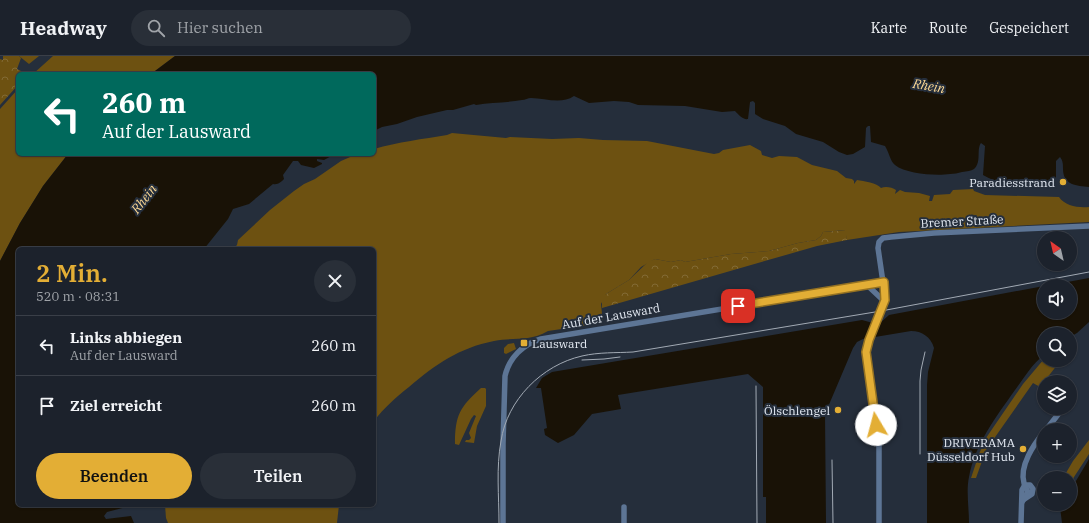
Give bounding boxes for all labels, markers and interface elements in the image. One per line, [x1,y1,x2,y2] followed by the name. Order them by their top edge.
[131,10,411,46] search box
[20,16,107,40] text: Headway
[145,17,167,39] icon: search
[177,18,263,37] text: Hier suchen
[871,19,907,37] text: Karte
[929,19,967,37] text: Route
[989,19,1069,37] text: Gespeichert
[911,75,947,97] water label: Rhein
[102,84,186,121] text: 260 m
[36,88,88,140] icon: left
[102,120,251,143] text: Auf der Lausward
[969,175,1055,190] place label: Paradiesstrand
[1058,177,1068,187] marker: Paradiesstrand
[127,181,161,218] water label: Rhein
[920,211,1004,231] street label: Bremer Straße
[1037,231,1077,271] north arrow
[1037,231,1077,511] map controls
[36,257,108,289] text: 2 Min.
[314,260,356,302] button: close
[1037,279,1077,319] button: sound
[36,288,120,305] text: 520 m · 08:31
[721,289,755,323] pin
[727,295,749,317] icon: arrive
[561,300,661,332] street label: Auf der Lausward
[1037,327,1077,367] button: search
[70,328,182,347] text: Links abbiegen
[36,335,58,357] icon: left
[311,336,356,355] text: 260 m
[532,336,587,351] place label: Lausward
[519,338,529,348] marker: Lausward
[70,347,178,364] text: Auf der Lausward
[1037,375,1077,415] button: layers
[36,395,58,417] icon: arrive
[70,396,162,415] text: Ziel erreicht
[311,396,356,415] text: 260 m
[764,403,830,418] place label: Ölschlengel
[855,404,897,446] position arrow
[833,405,843,415] marker: Ölschlengel
[1037,423,1077,463] button: +
[927,435,1016,464] place label: DRIVERAMA Düsseldorf Hub
[1018,444,1028,454] marker: DRIVERAMA Düsseldorf Hub
[36,453,192,499] button: Beenden
[200,453,356,499] button: Teilen
[1037,471,1077,511] button: −

